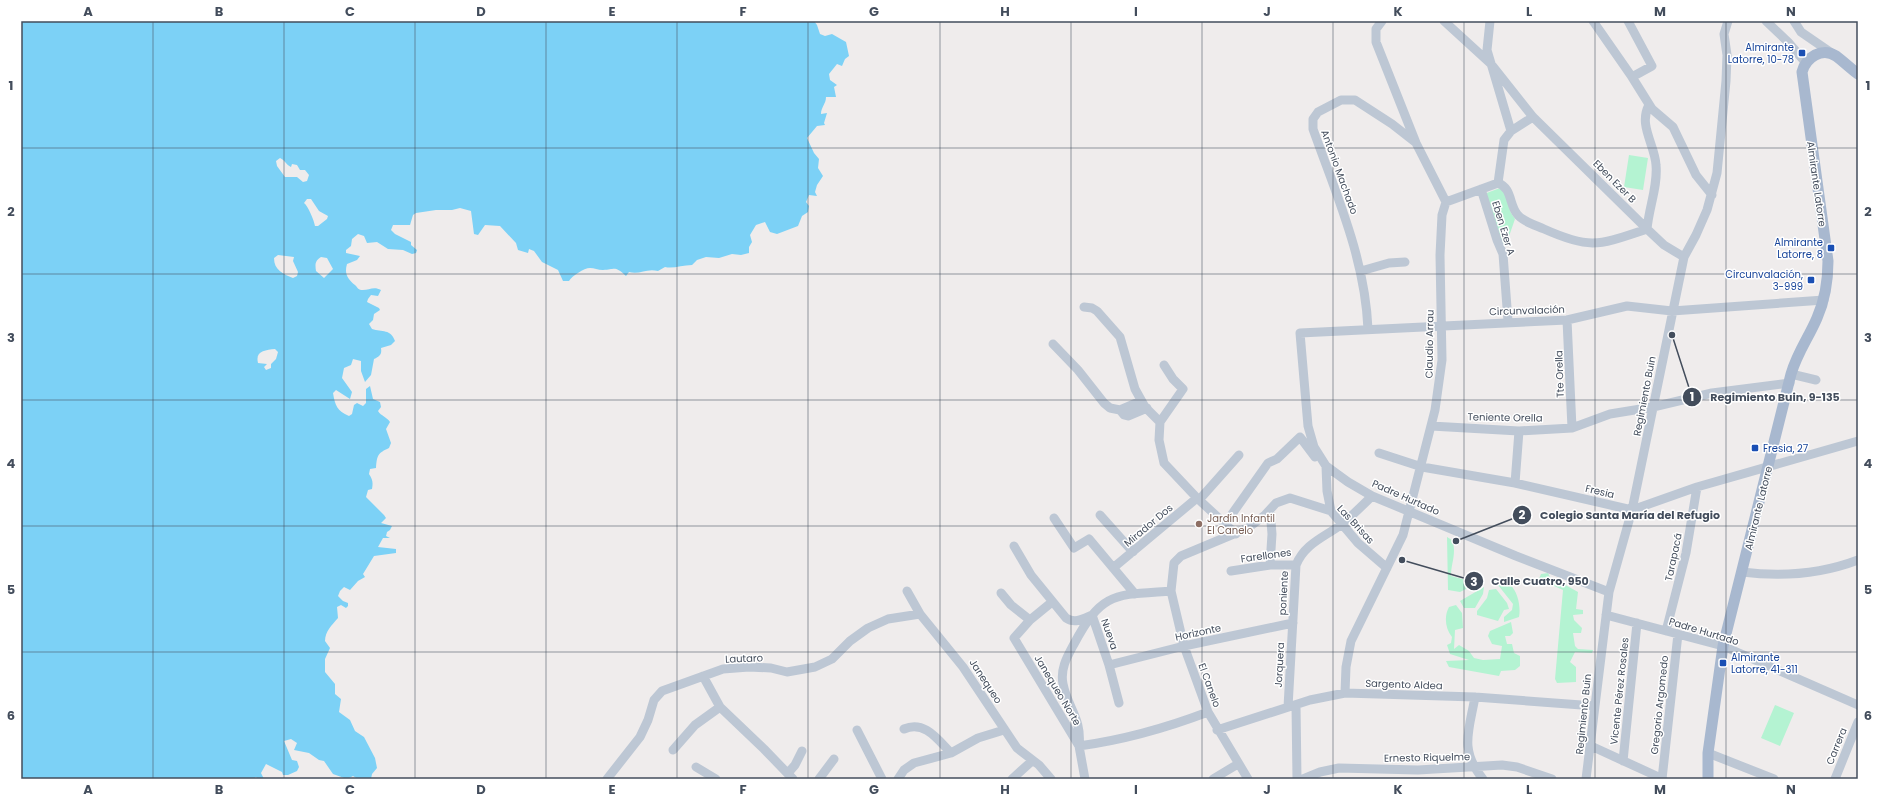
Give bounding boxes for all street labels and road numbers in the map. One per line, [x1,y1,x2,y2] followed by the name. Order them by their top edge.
[1317,128,1362,216] street label: Antonio Machado
[1803,140,1830,228] street label: Almirante Latorre
[1590,156,1640,206] street label: Eben Ezer B
[1488,199,1519,257] street label: Eben Ezer A
[1489,302,1565,319] street label: Circunvalación
[1421,309,1438,379] street label: Claudio Arrau
[1551,350,1568,398] street label: Tte Orella
[1629,355,1660,437] street label: Regimiento Buin
[1467,409,1543,426] street label: Teniente Orella
[1741,465,1776,552] street label: Almirante Latorre
[1370,476,1442,519] street label: Padre Hurtado
[1584,481,1616,502] street label: Fresia
[1121,500,1176,550] street label: Mirador Dos
[1334,501,1378,547] street label: Las Brisas
[1661,532,1686,583] street label: Tarapacá
[1240,545,1292,566] street label: Farellones
[1275,570,1292,616] street label: poniente
[1667,614,1741,649] street label: Padre Hurtado
[1097,617,1122,652] street label: Nueva
[1174,620,1223,645] street label: Horizonte
[1606,637,1633,745] street label: Vicente Pérez Rosales
[1271,642,1288,688] street label: Jorquera
[725,650,763,667] street label: Lautaro
[1031,652,1085,728] street label: Janequeo Norte
[1647,655,1672,755] street label: Gregorio Argomedo
[966,656,1006,707] street label: Janequeo
[1195,661,1224,709] street label: El Canelo
[1572,673,1595,755] street label: Regimiento Buin
[1365,676,1443,693] street label: Sargento Aldea
[1822,725,1851,767] street label: Carrera
[1384,749,1470,766] street label: Ernesto Riquelme

